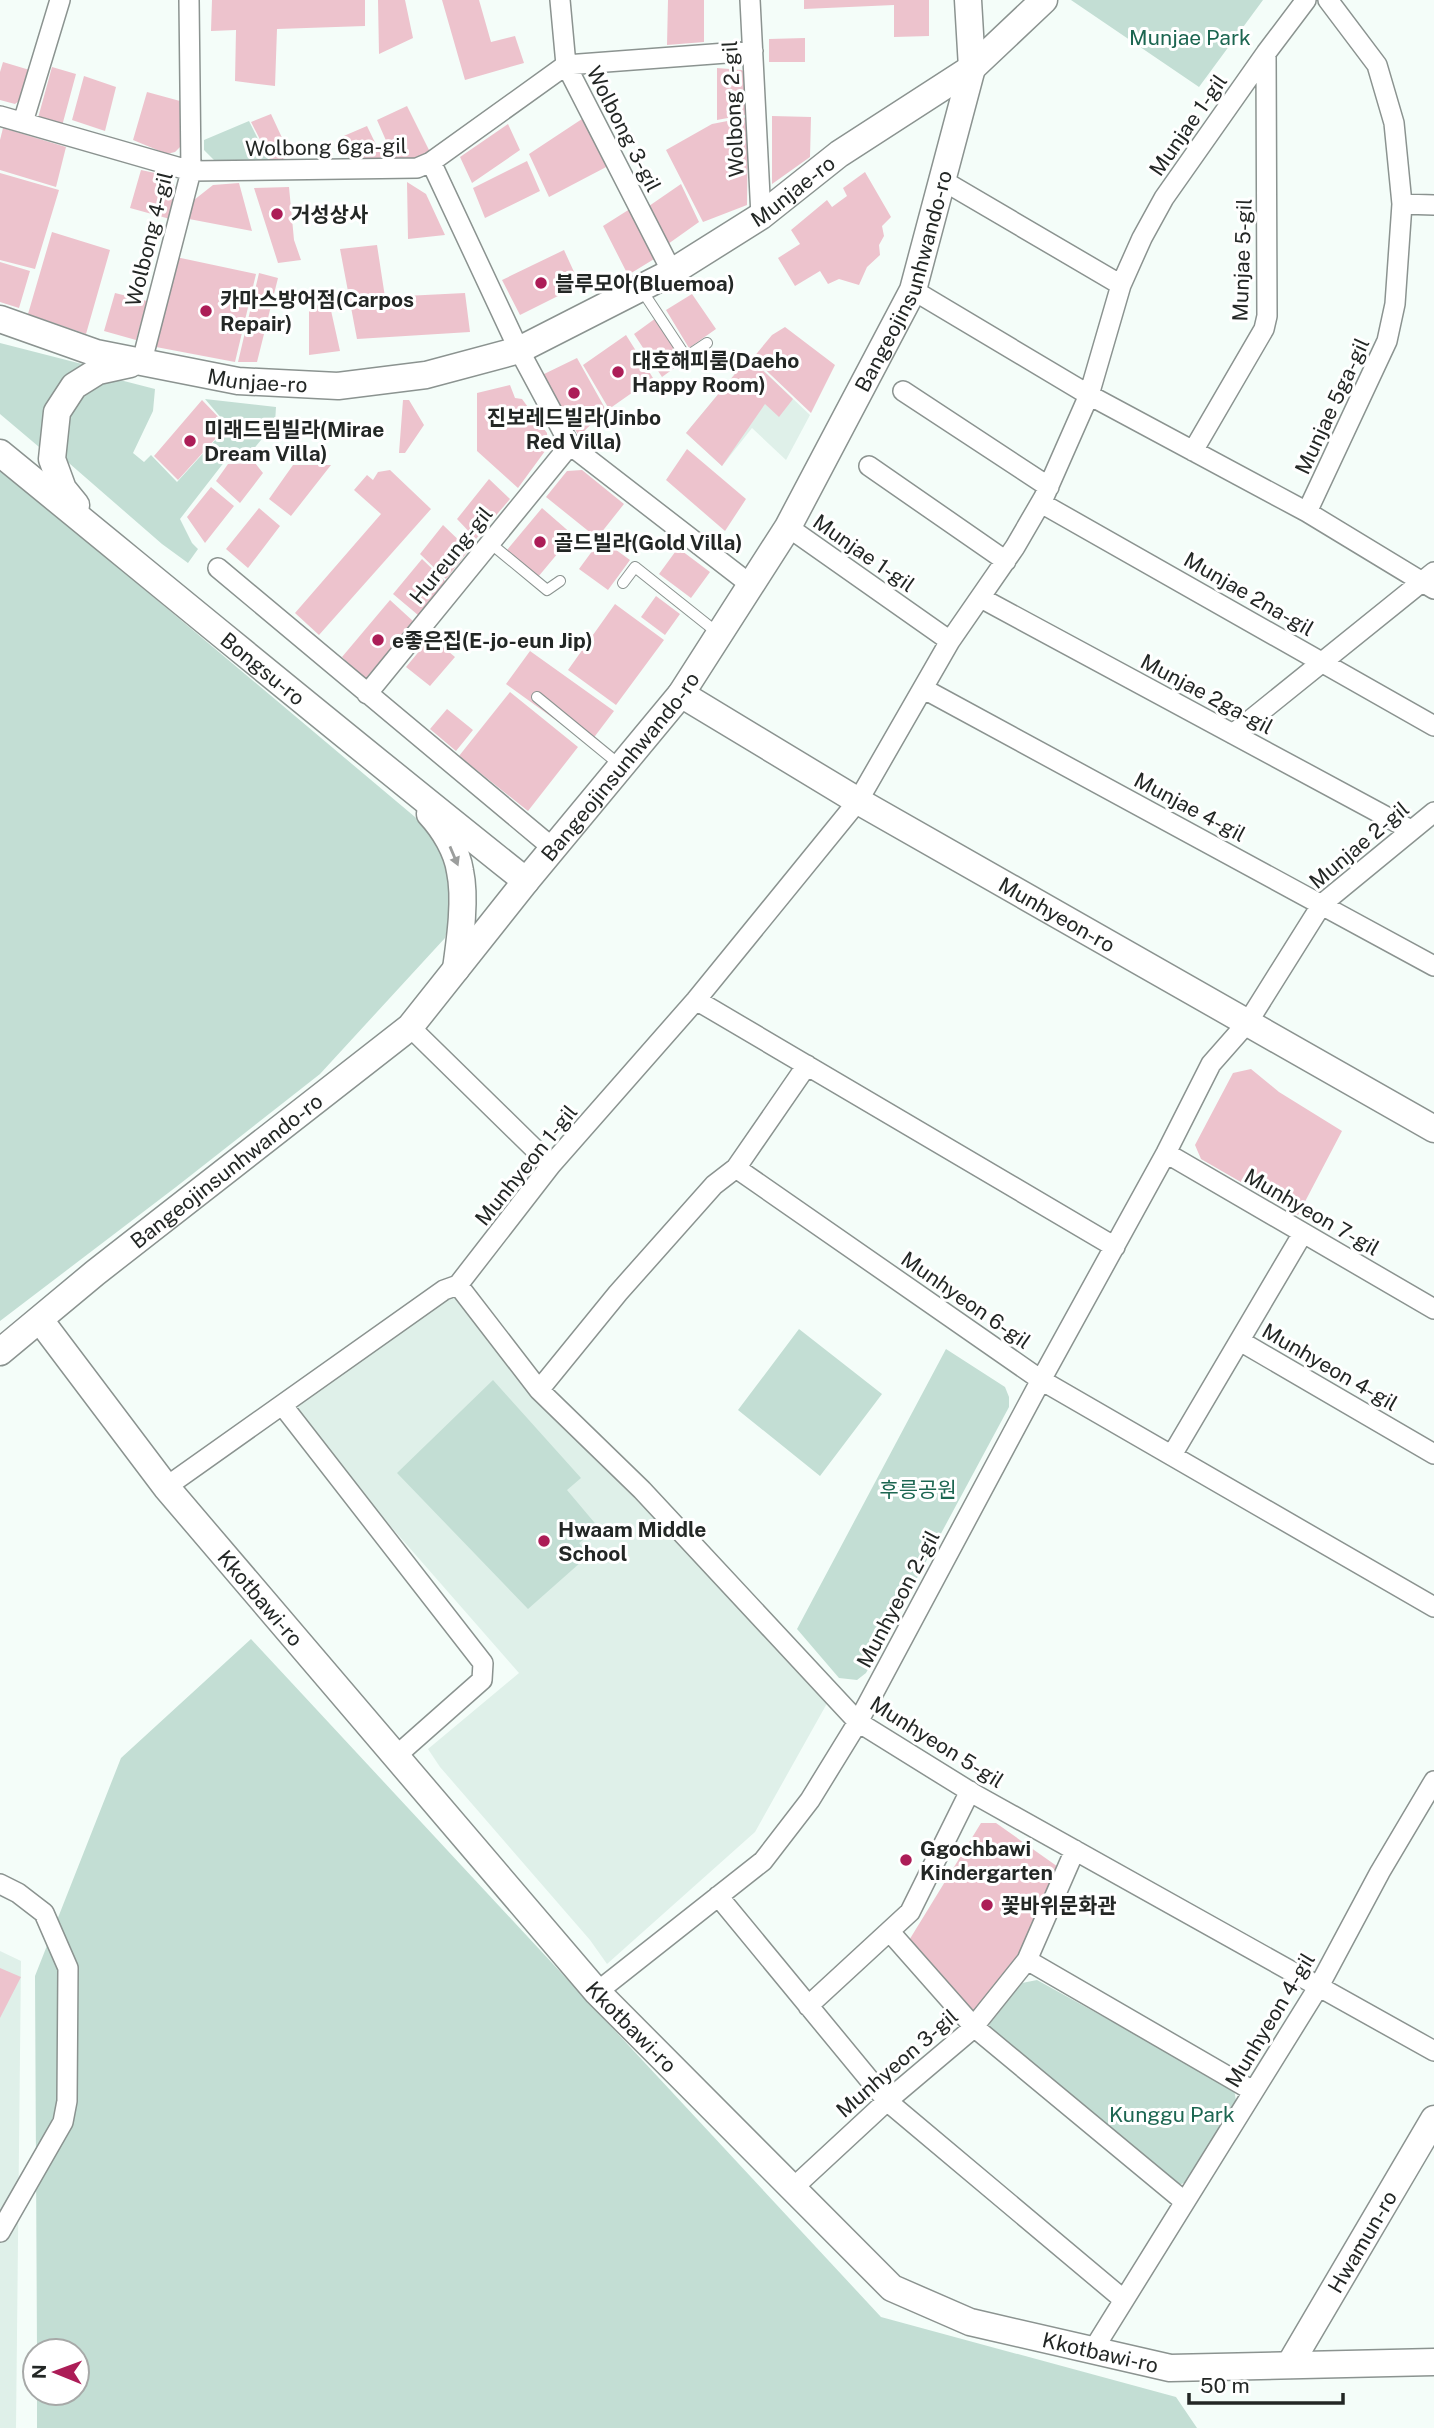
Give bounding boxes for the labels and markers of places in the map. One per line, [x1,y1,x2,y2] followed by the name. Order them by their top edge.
[291,202,368,227] place label: 거성상사
[269,206,285,222] marker: 거성상사
[555,271,735,296] place label: 블루모아(Bluemoa)
[533,275,549,291] marker: 블루모아(Bluemoa)
[220,287,414,336] place label: 카마스방어점(Carpos Repair)
[198,303,214,319] marker: 카마스방어점(Carpos Repair)
[632,348,799,397] place label: 대호해피룸(Daeho Happy Room)
[610,364,626,380] marker: 대호해피룸(Daeho Happy Room)
[566,385,582,401] marker: 진보레드빌라(Jinbo Red Villa)
[487,405,661,454] place label: 진보레드빌라(Jinbo Red Villa)
[204,417,384,466] place label: 미래드림빌라(Mirae Dream Villa)
[182,433,198,449] marker: 미래드림빌라(Mirae Dream Villa)
[554,530,743,555] place label: 골드빌라(Gold Villa)
[532,534,548,550] marker: 골드빌라(Gold Villa)
[392,628,593,653] place label: e좋은집(E-jo-eun Jip)
[370,632,386,648] marker: e좋은집(E-jo-eun Jip)
[558,1517,706,1566] place label: Hwaam Middle School
[536,1533,552,1549] marker: Hwaam Middle School
[920,1836,1053,1885] place label: Ggochbawi Kindergarten
[898,1852,914,1868] marker: Ggochbawi Kindergarten
[1001,1893,1117,1918] place label: 꽃바위문화관
[979,1897,995,1913] marker: 꽃바위문화관

